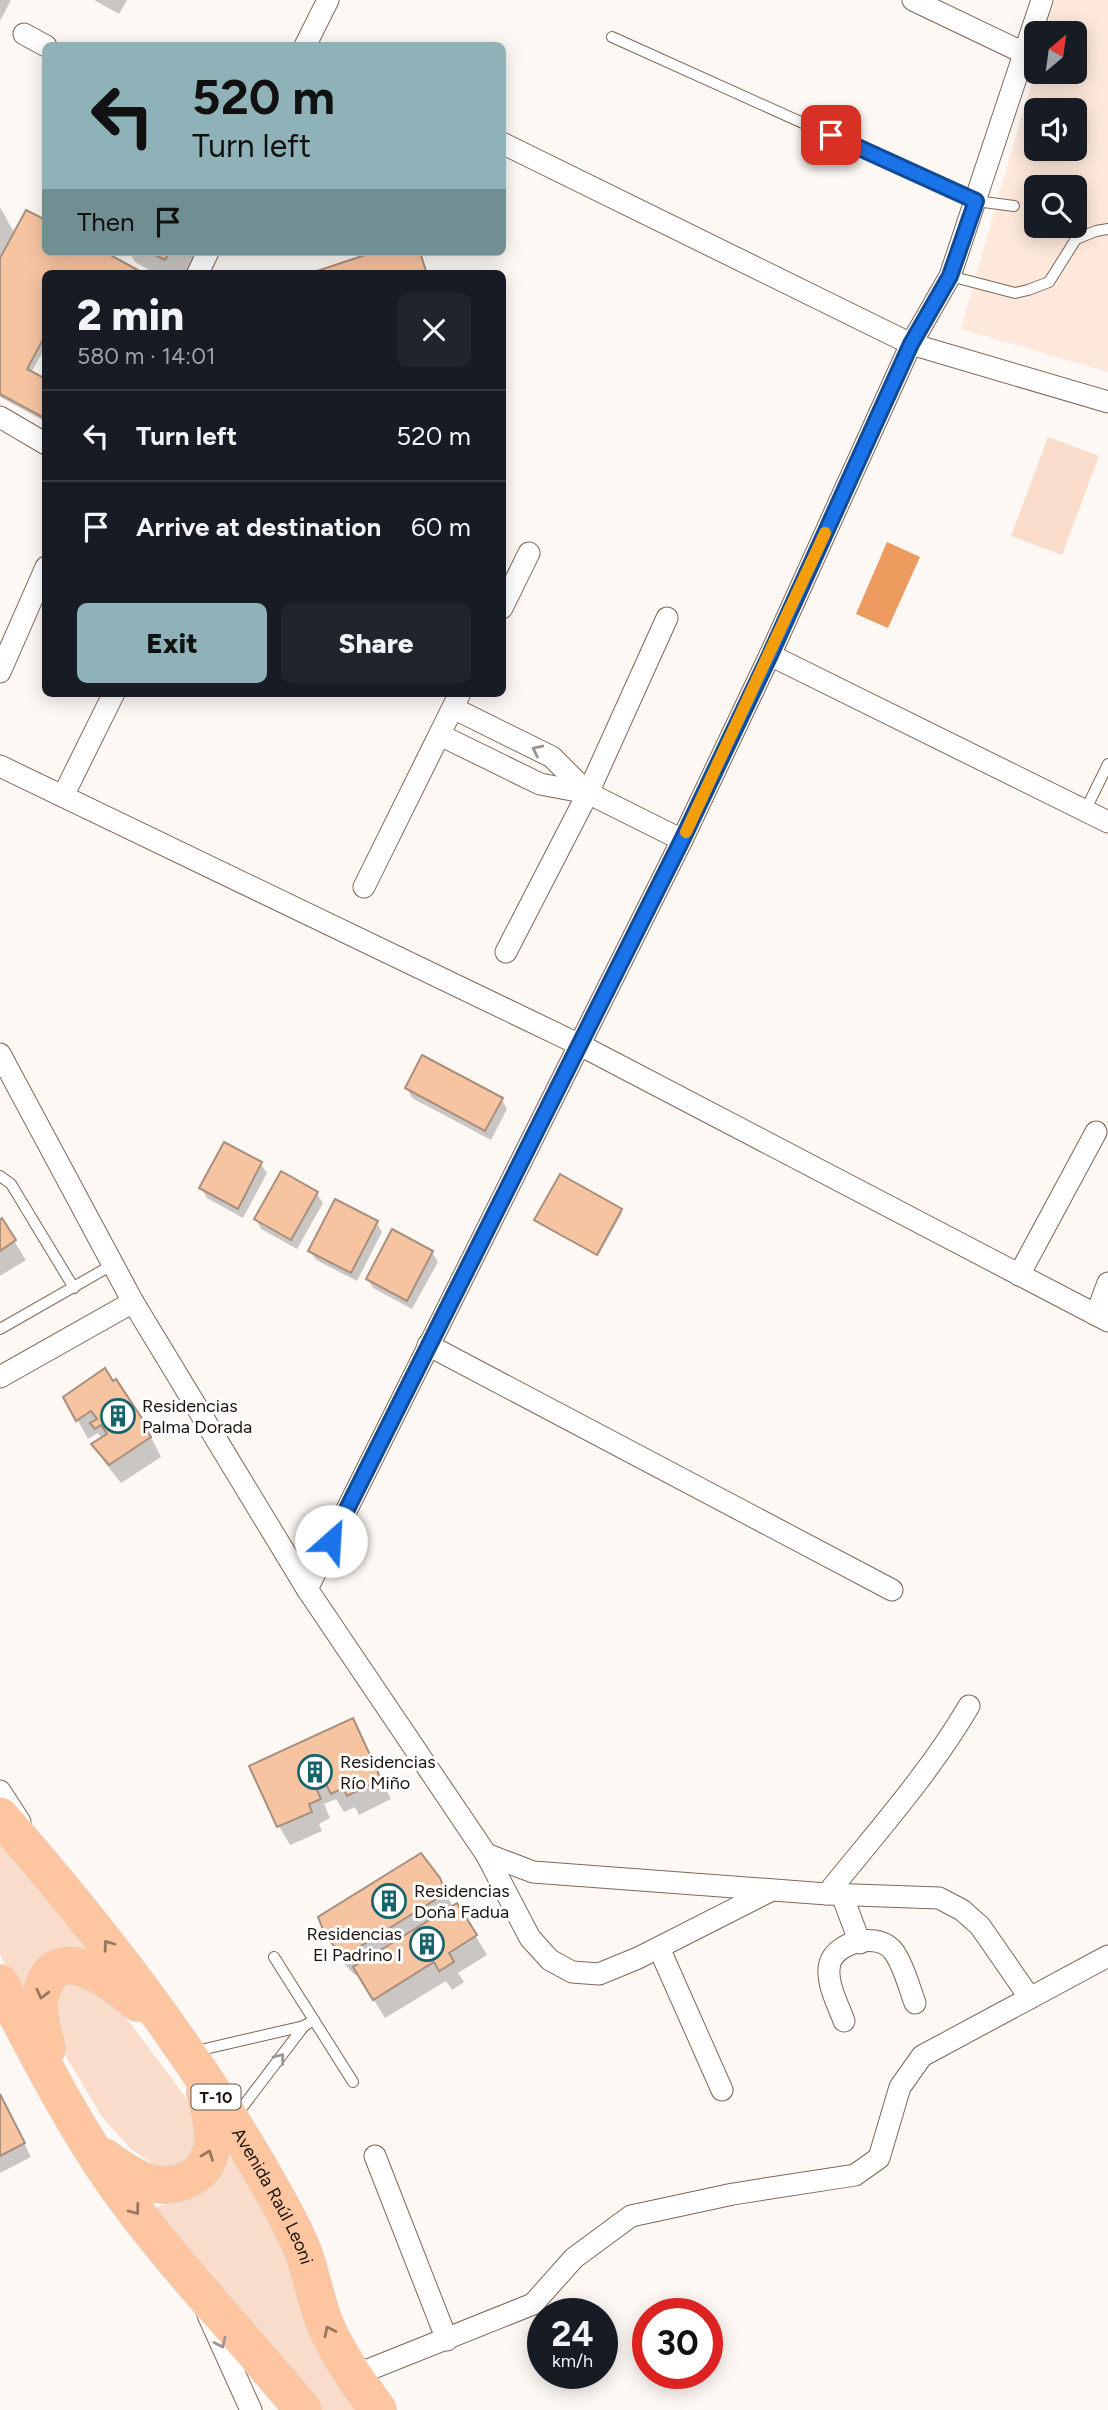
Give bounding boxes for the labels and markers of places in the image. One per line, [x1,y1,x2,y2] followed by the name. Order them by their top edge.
[801,105,861,165] pin
[142,1395,252,1438] place label: Residencias Palma Dorada
[99,1397,137,1435] building icon: Residencias Palma Dorada
[340,1751,436,1794] place label: Residencias Río Miño
[296,1753,334,1791] building icon: Residencias Río Miño
[414,1880,510,1923] place label: Residencias Doña Fadua
[370,1882,408,1920] building icon: Residencias Doña Fadua
[306,1923,402,1966] place label: Residencias El Padrino I
[408,1925,446,1963] building icon: Residencias El Padrino I

